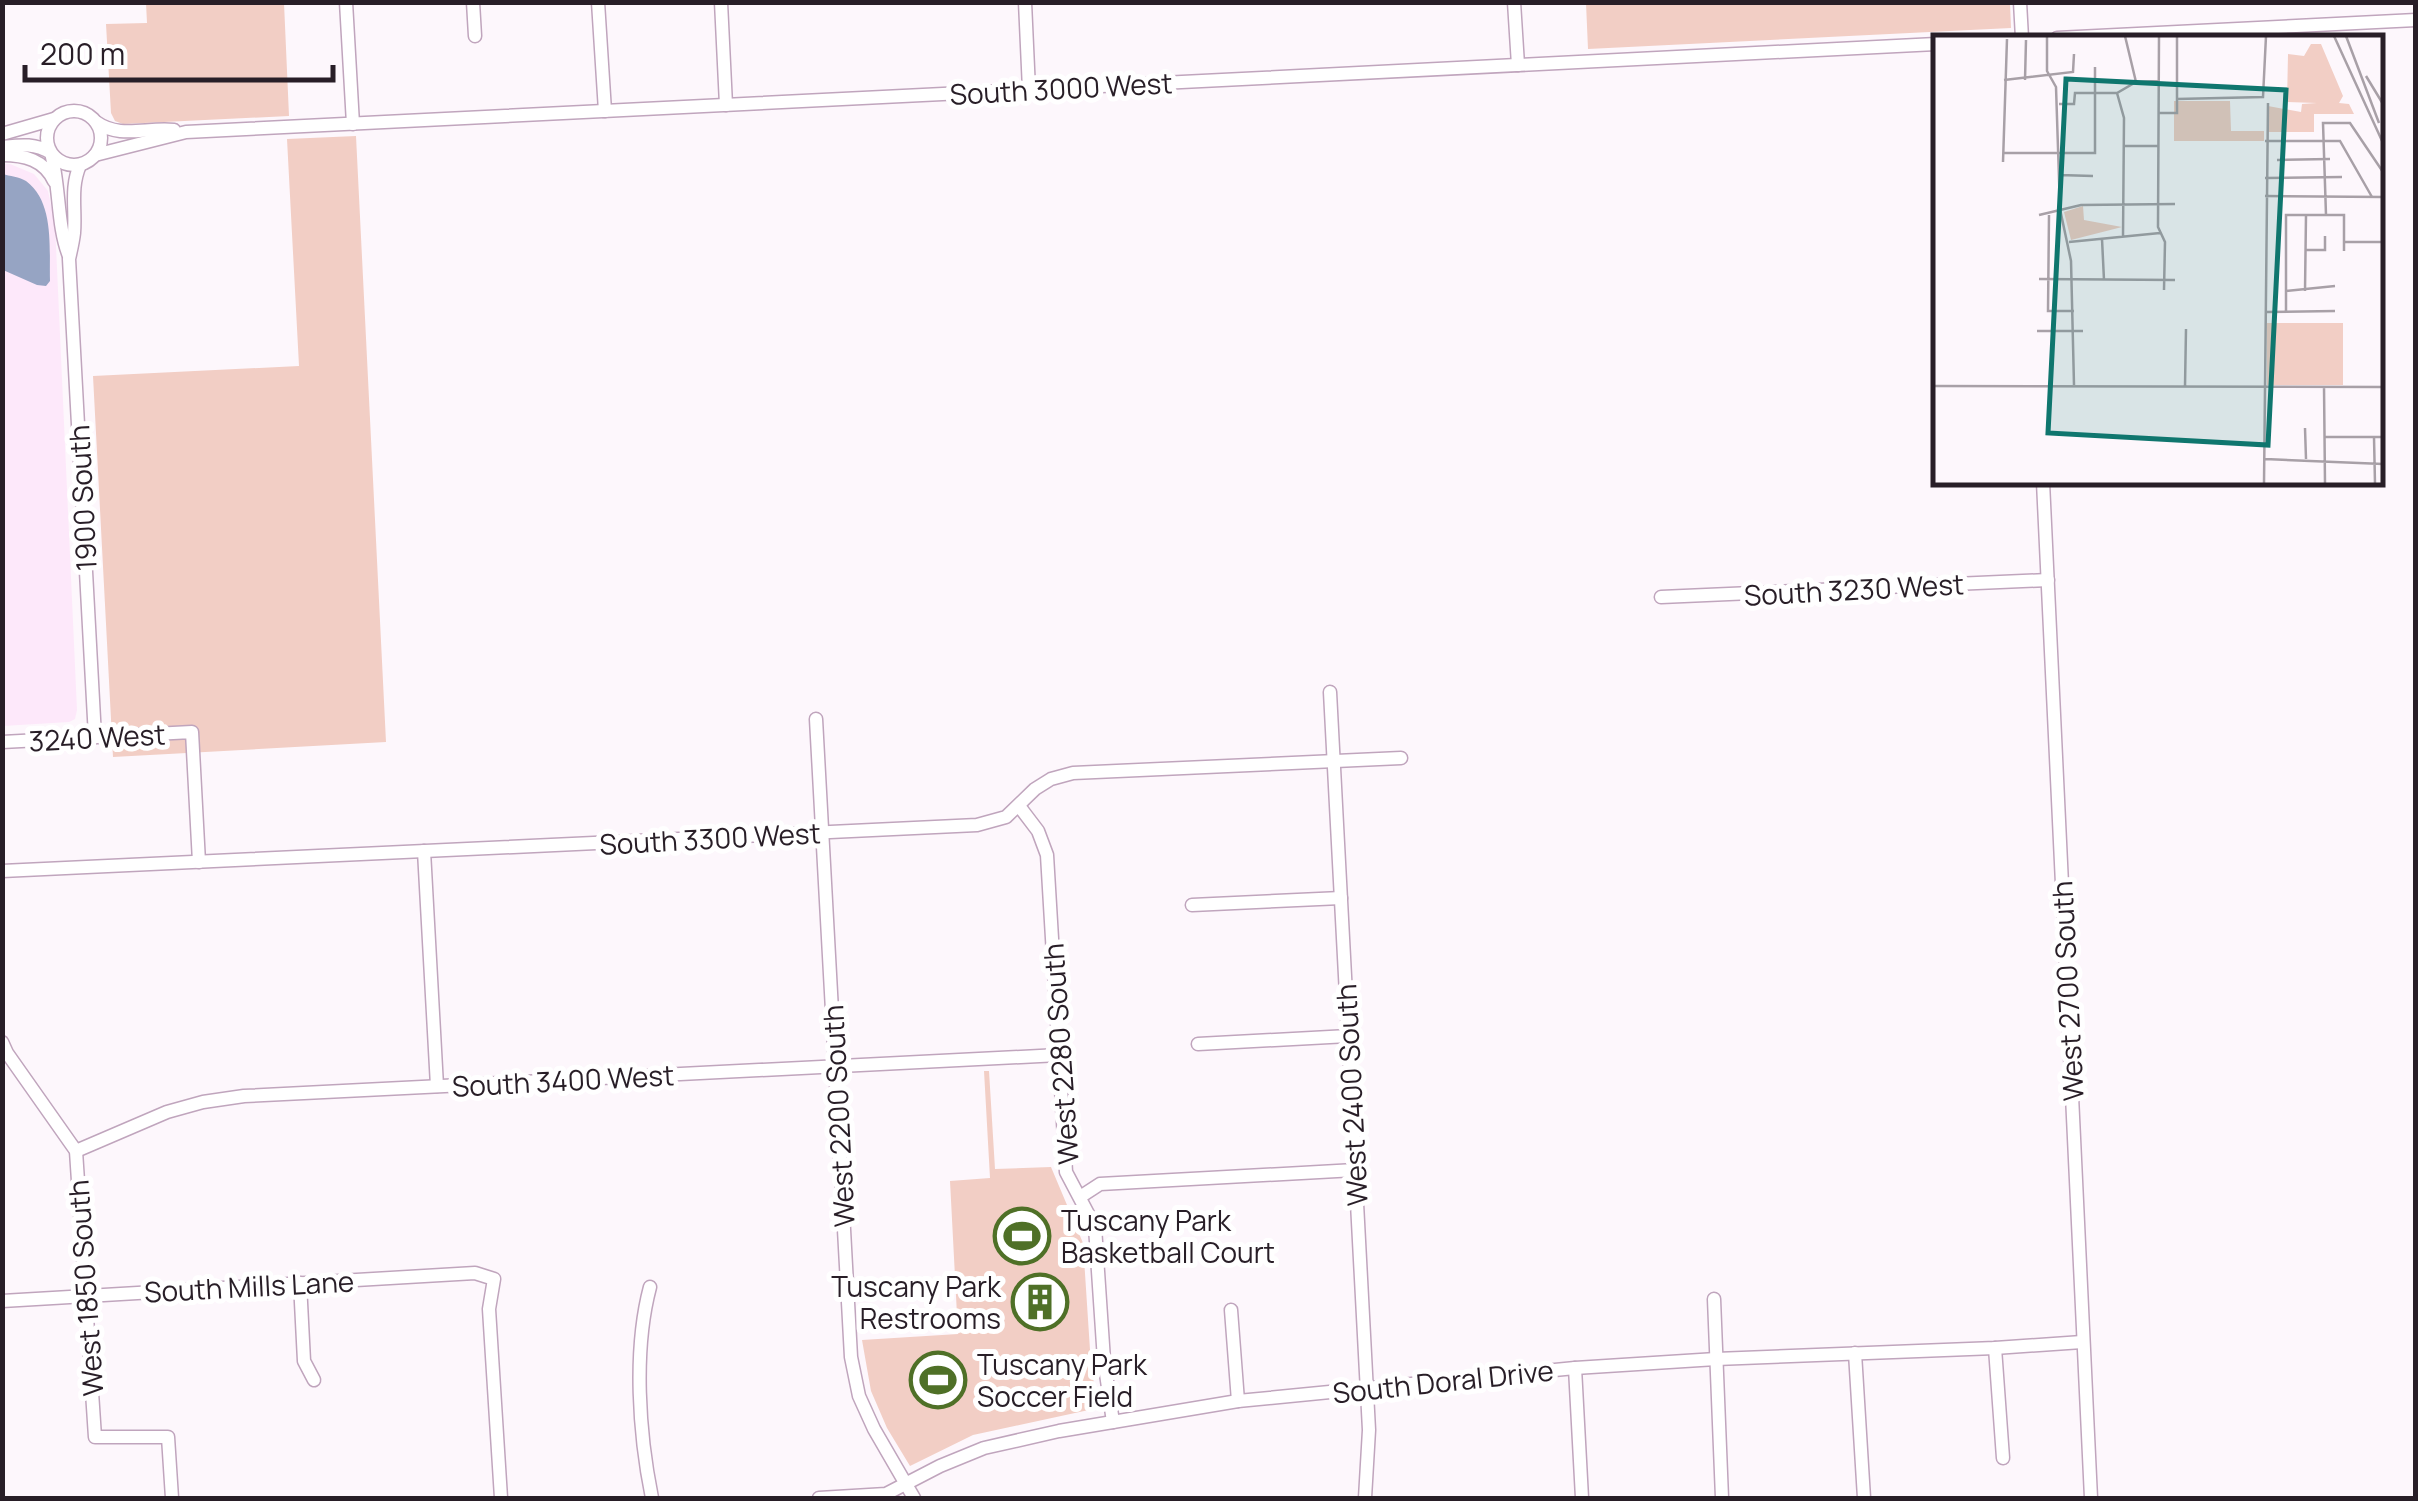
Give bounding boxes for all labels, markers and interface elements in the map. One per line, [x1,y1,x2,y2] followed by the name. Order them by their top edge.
[25,20,332,82] scale bar
[40,33,125,74] text: 200 m
[1933,35,2383,485] inset map
[949,63,1173,113] street label: South 3000 West
[59,424,105,572] street label: 1900 South
[1743,564,1965,614] street label: South 3230 West
[28,714,166,760] street label: 3240 West
[598,813,822,863] street label: South 3300 West
[2042,880,2092,1102] street label: West 2700 South
[1033,942,1087,1166] street label: West 2280 South
[1326,983,1376,1207] street label: West 2400 South
[813,1004,863,1228] street label: West 2200 South
[451,1055,675,1105] street label: South 3400 West
[58,1179,112,1397] street label: West 1850 South
[1061,1201,1275,1271] place label: Tuscany Park Basketball Court
[992,1206,1052,1266] sports icon: Tuscany Park Basketball Court
[143,1262,355,1310] street label: South Mills Lane
[831,1267,1002,1337] place label: Tuscany Park Restrooms
[1010,1272,1070,1332] building icon: Tuscany Park Restrooms
[977,1345,1148,1415] place label: Tuscany Park Soccer Field
[908,1350,968,1410] sports icon: Tuscany Park Soccer Field
[1331,1351,1555,1411] street label: South Doral Drive

